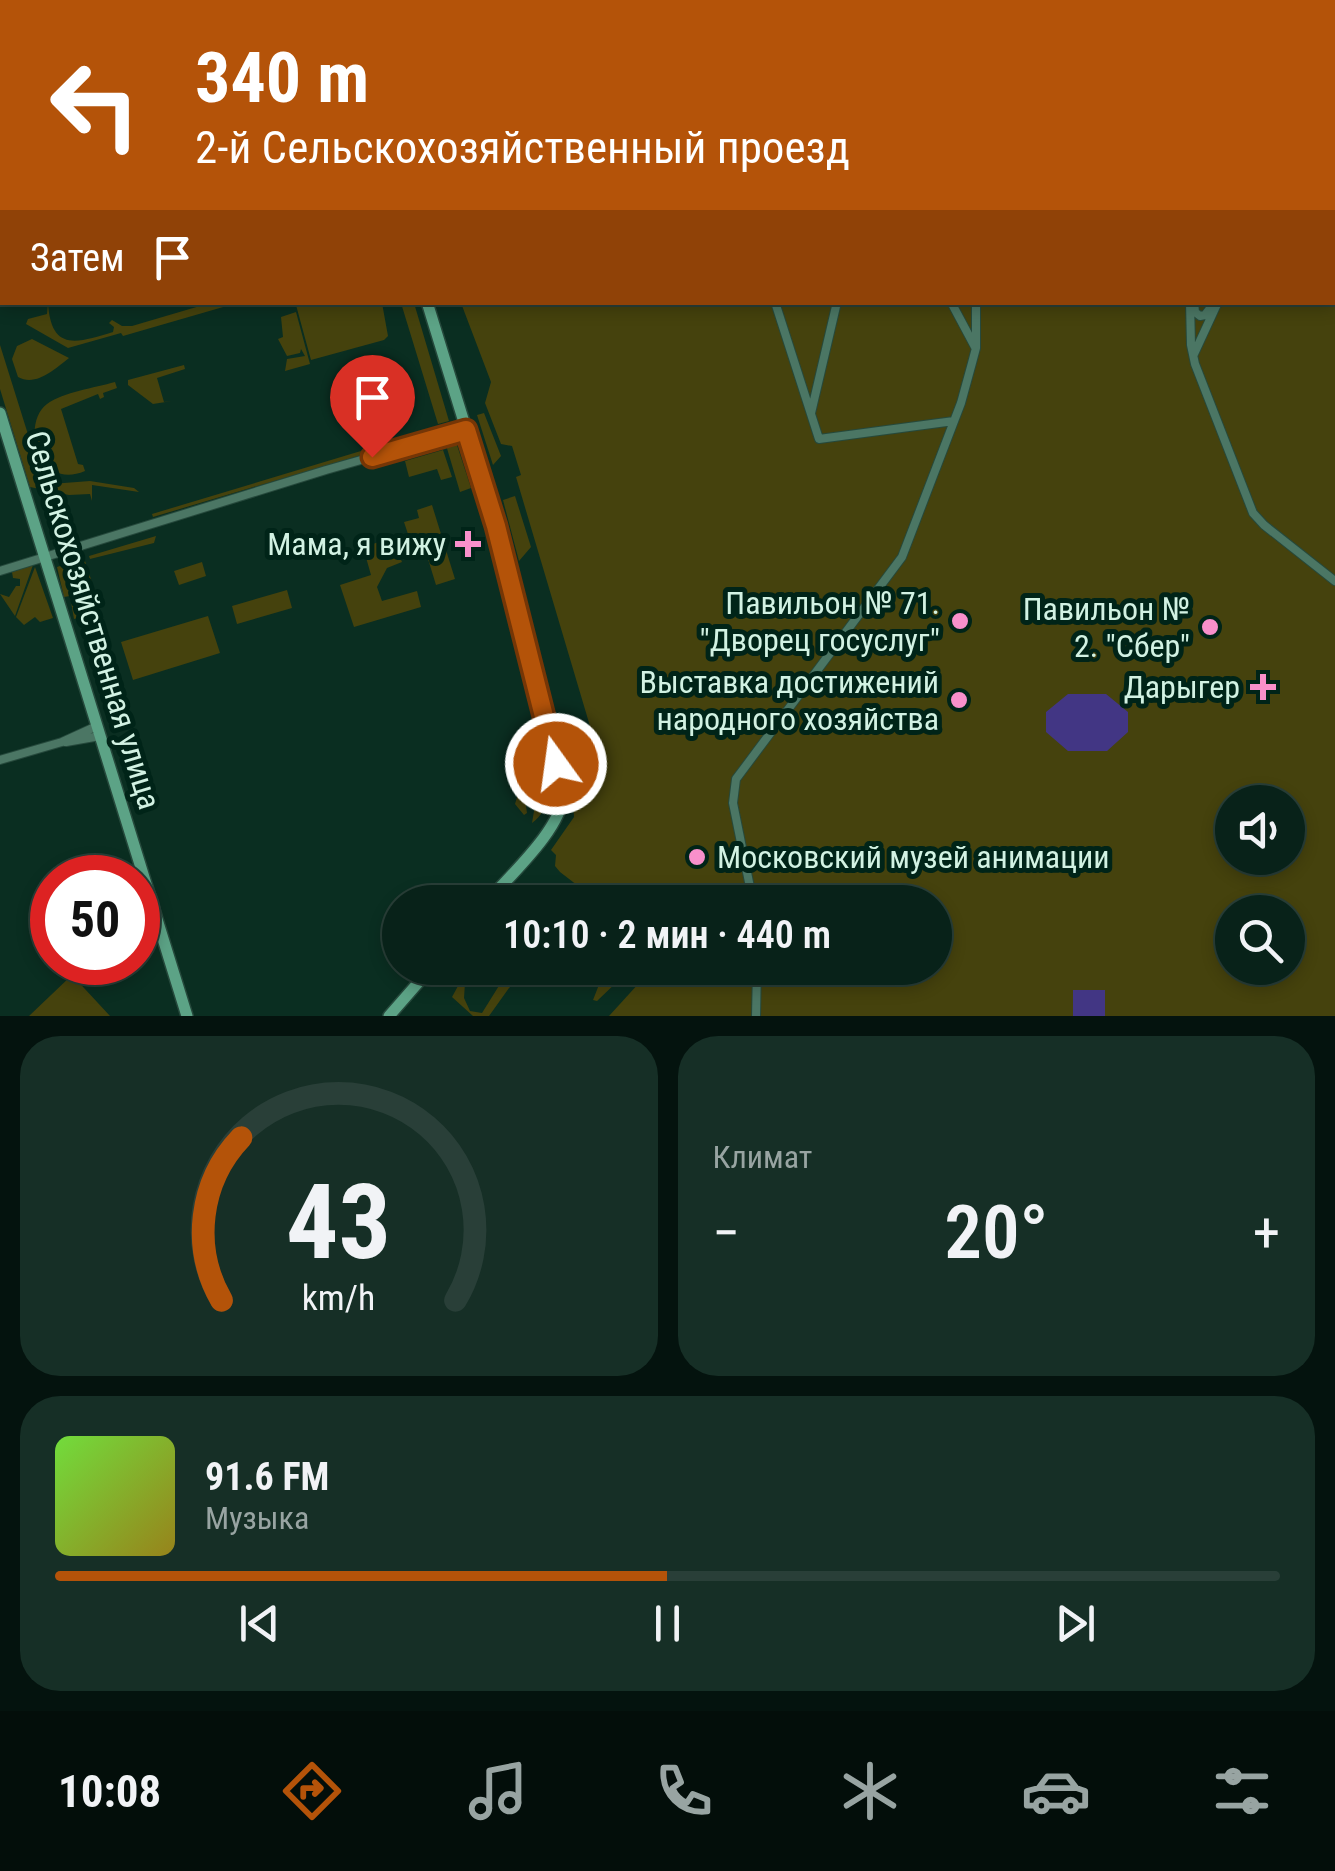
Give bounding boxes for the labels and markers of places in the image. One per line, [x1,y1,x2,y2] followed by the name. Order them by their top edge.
[330,355,415,458] pin
[267,525,446,563] place label: Мама, я вижу
[455,531,481,557] marker: Мама, я вижу
[699,584,940,659] place label: Павильон № 71. "Дворец госуслуг"
[1023,590,1190,665] place label: Павильон № 2. "Сбер"
[949,610,971,632] marker: Павильон № 71. "Дворец госуслуг"
[1199,616,1221,638] marker: Павильон № 2. "Сбер"
[639,663,939,738] place label: Выставка достижений народного хозяйства
[1124,668,1240,706] place label: Дарыгер
[1250,674,1276,700] marker: Дарыгер
[948,689,970,711] marker: Выставка достижений народного хозяйства
[717,838,1110,876] place label: Московский музей анимации
[686,846,708,868] marker: Московский музей анимации

